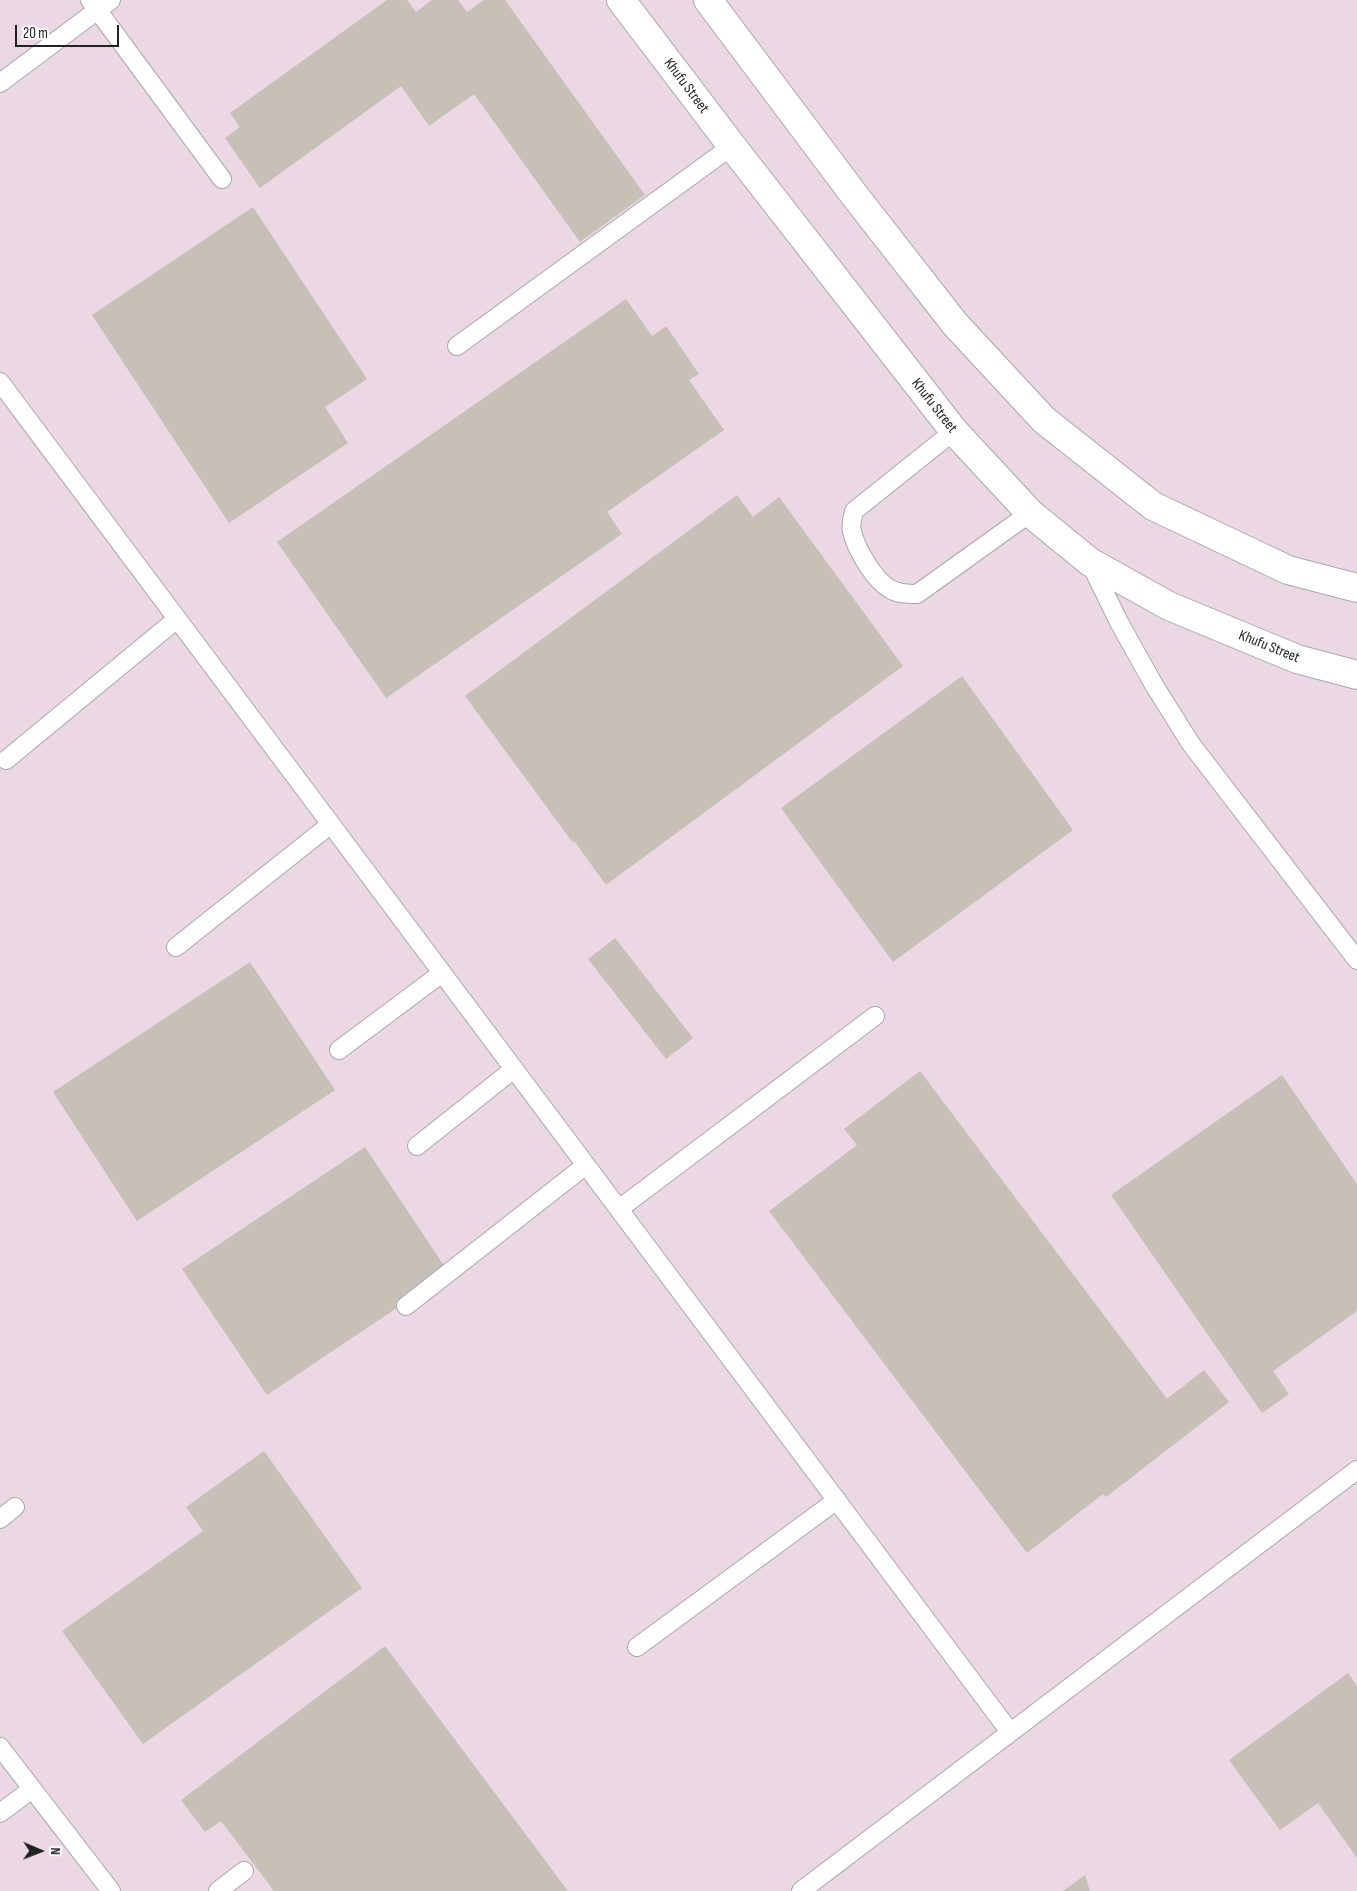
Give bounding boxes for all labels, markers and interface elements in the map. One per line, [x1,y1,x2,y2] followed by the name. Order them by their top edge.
[18,15,121,47] scale bar
[23,24,48,43] text: 20 m
[660,55,712,117] street label: Khufu Street
[907,375,961,437] street label: Khufu Street
[1236,627,1302,667] street label: Khufu Street
[15,1826,65,1876] north arrow
[47,1847,64,1855] text: N

